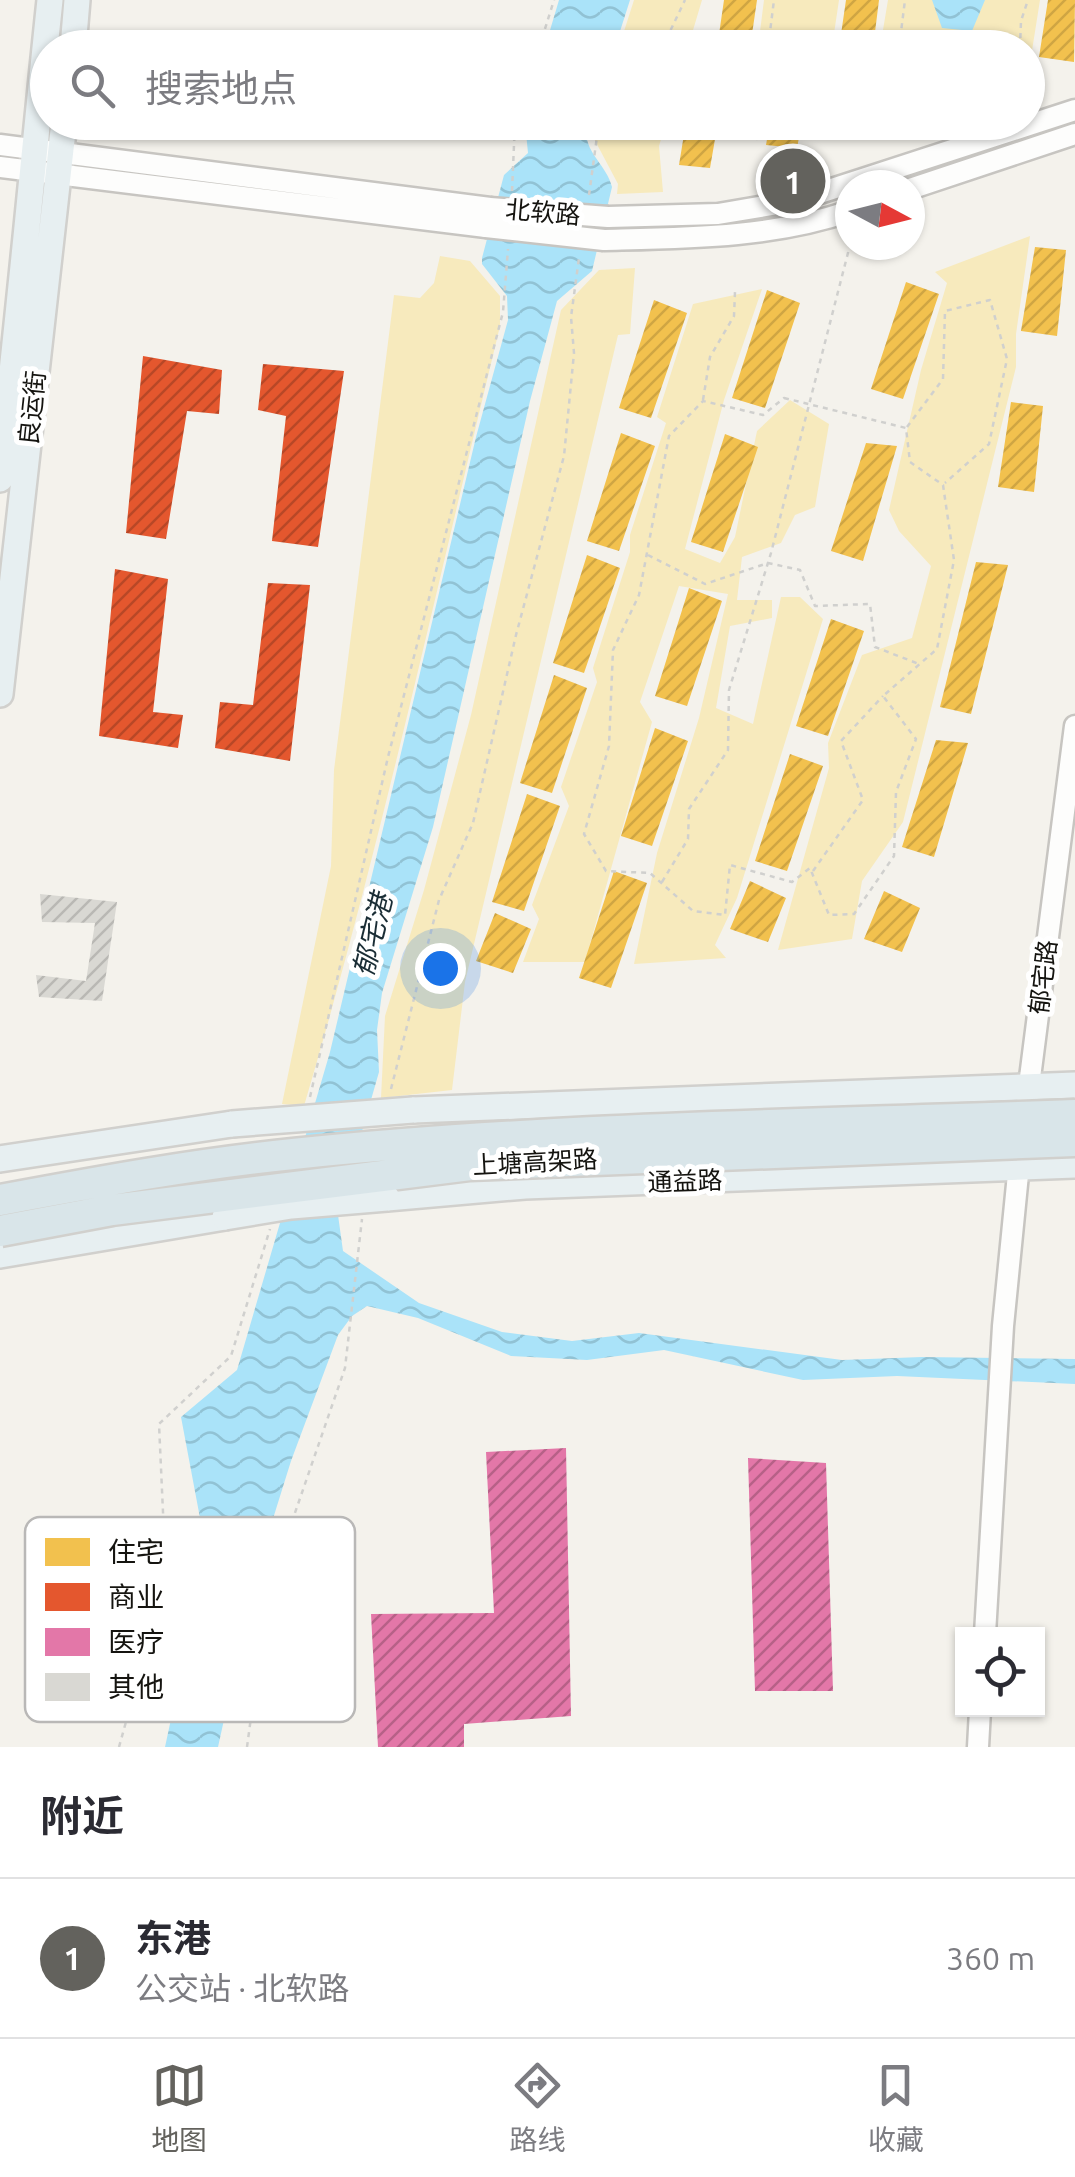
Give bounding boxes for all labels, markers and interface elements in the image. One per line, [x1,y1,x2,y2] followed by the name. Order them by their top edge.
[30,30,1045,140] search box
[65,58,120,113] icon: search
[145,67,297,109] text: 搜索地点
[760,144,826,218] pin: 1
[835,170,925,260] north arrow
[504,195,582,229] street label: 北软路
[14,369,50,447] street label: 良运街
[347,887,398,980] water label: 郁宅港
[1025,938,1061,1016] street label: 郁宅路
[415,943,466,994] your location
[472,1145,598,1179] street label: 上塘高架路
[647,1166,723,1196] street label: 通益路
[25,1517,355,1722] legend
[108,1536,164,1567] text: 住宅
[108,1581,164,1612] text: 商业
[108,1626,164,1657] text: 医疗
[955,1627,1045,1717] map controls
[955,1627,1045,1717] button: locate
[108,1671,164,1702] text: 其他
[40,1792,124,1839] text: 附近
[135,1917,211,1959] text: 东港
[63,1940,82,1976] text: 1
[946,1940,1035,1976] text: 360 m
[135,1970,350,2006] text: 公交站 · 北软路
[151,2058,207,2158] tab: 地图
[509,2058,566,2158] tab: 路线
[868,2058,924,2158] tab: 收藏

